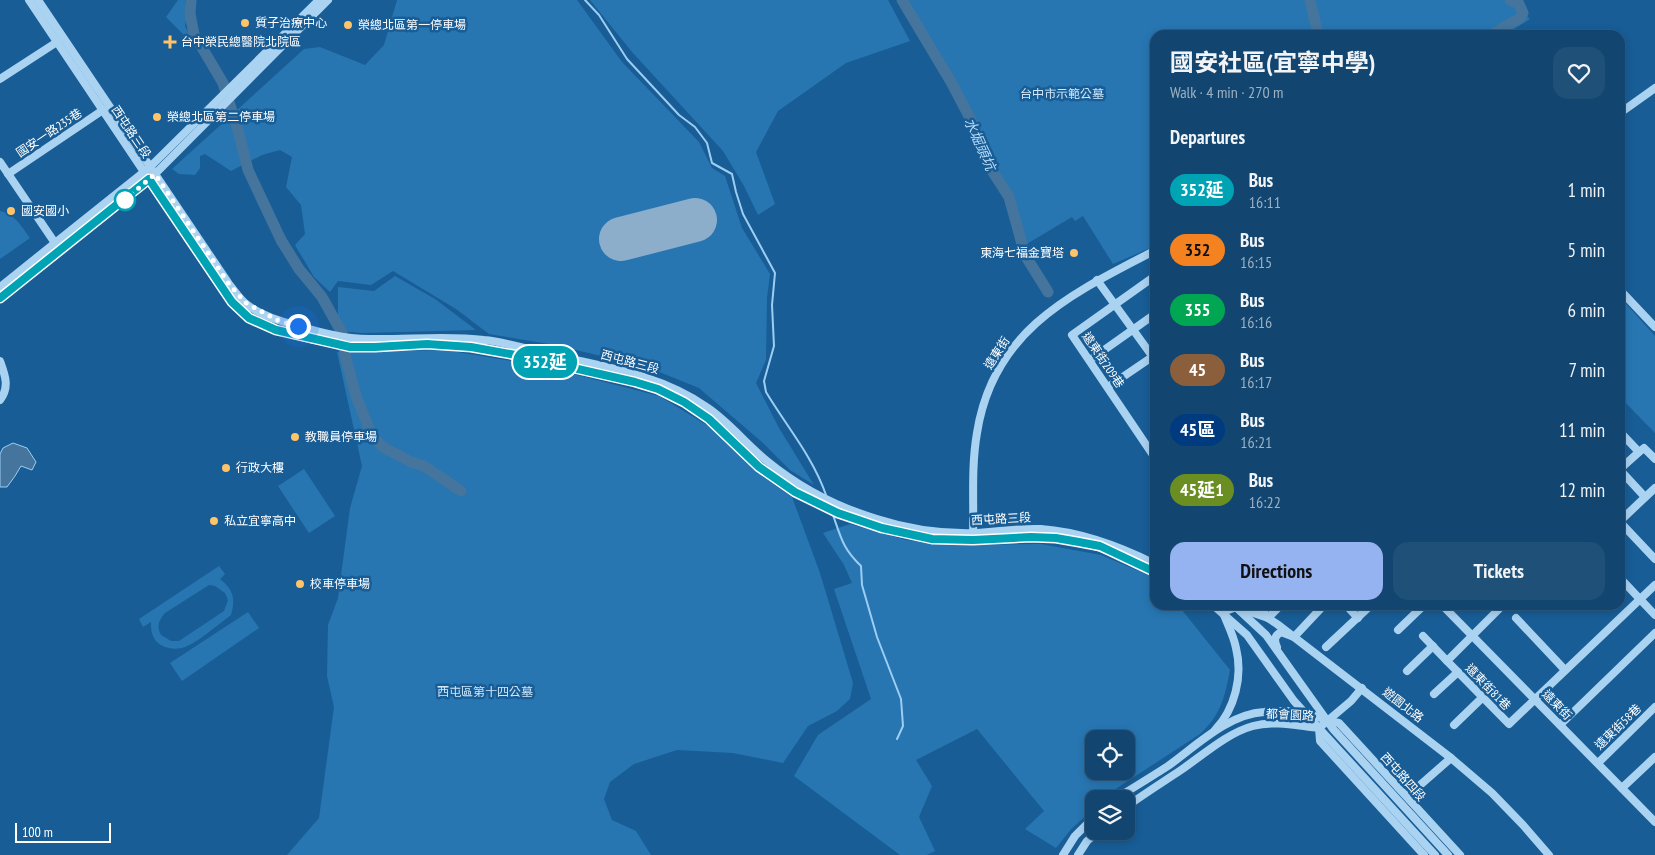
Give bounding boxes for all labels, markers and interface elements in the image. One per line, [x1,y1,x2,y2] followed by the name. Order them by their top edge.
[255,15,327,30] place label: 質子治療中心
[239,17,251,29] marker: 質子治療中心
[358,17,466,32] place label: 榮總北區第一停車場
[342,19,354,31] marker: 榮總北區第一停車場
[181,34,301,49] place label: 台中榮民總醫院北院區
[163,35,177,49] marker: 台中榮民總醫院北院區
[1170,47,1375,78] text: 國安社區(宜寧中學)
[1553,47,1605,99] button: heart
[1170,82,1283,102] text: Walk · 4 min · 270 m
[1020,86,1104,101] park label: 台中市示範公墓
[108,103,154,161] street label: 西屯路三段
[13,105,85,160] street label: 國安一路235巷
[167,109,275,124] place label: 榮總北區第二停車場
[151,111,163,123] marker: 榮總北區第二停車場
[960,115,1000,175] water label: 水堀頭坑
[1170,125,1245,149] text: Departures
[1249,168,1273,192] text: Bus
[1180,178,1224,201] text: 352延
[1568,178,1605,202] text: 1 min
[114,189,136,211] unlabelled marker
[1249,192,1281,212] text: 16:11
[21,203,69,218] place label: 國安國小
[5,205,17,217] marker: 國安國小
[1240,228,1264,252] text: Bus
[1185,238,1210,261] text: 352
[1568,238,1605,262] text: 5 min
[980,245,1064,260] place label: 東海七福金寶塔
[1068,247,1080,259] marker: 東海七福金寶塔
[1240,252,1272,272] text: 16:15
[1240,288,1264,312] text: Bus
[1185,298,1210,321] text: 355
[1568,298,1605,322] text: 6 min
[1240,312,1272,332] text: 16:16
[286,314,311,339] your location
[1079,329,1128,391] street label: 遠東街209巷
[980,334,1013,372] street label: 遠東街
[510,346,580,378] line badge: 352延
[599,347,661,377] street label: 西屯路三段
[1240,348,1264,372] text: Bus
[523,350,567,373] text: 352延
[1189,358,1206,381] text: 45
[1568,358,1605,382] text: 7 min
[1240,372,1272,392] text: 16:17
[1240,408,1265,432] text: Bus
[1180,418,1215,441] text: 45區
[1559,418,1605,442] text: 11 min
[305,429,377,444] place label: 教職員停車場
[289,431,301,443] marker: 教職員停車場
[1240,432,1272,452] text: 16:21
[236,460,284,475] place label: 行政大樓
[220,462,232,474] marker: 行政大樓
[1249,468,1273,492] text: Bus
[1180,478,1224,501] text: 45延1
[1559,478,1605,502] text: 12 min
[1249,492,1281,512] text: 16:22
[971,509,1031,528] street label: 西屯路三段
[224,513,296,528] place label: 私立宜寧高中
[208,515,220,527] marker: 私立宜寧高中
[1170,542,1383,600] button: Directions
[1393,542,1605,600] button: Tickets
[310,576,370,591] place label: 校車停車場
[294,578,306,590] marker: 校車停車場
[1463,660,1514,713] street label: 遠東街81巷
[437,684,533,699] park label: 西屯區第十四公墓
[1380,684,1427,725] street label: 遊園北路
[1539,686,1575,723] street label: 遠東街
[1591,701,1644,752] street label: 遠東街58巷
[1266,706,1314,723] street label: 都會園路
[1085,730,1135,840] map controls
[1085,730,1135,780] button: locate
[1378,749,1429,804] street label: 西屯路四段
[1085,790,1135,840] button: layers
[15,820,111,843] scale bar
[22,823,53,841] text: 100 m

